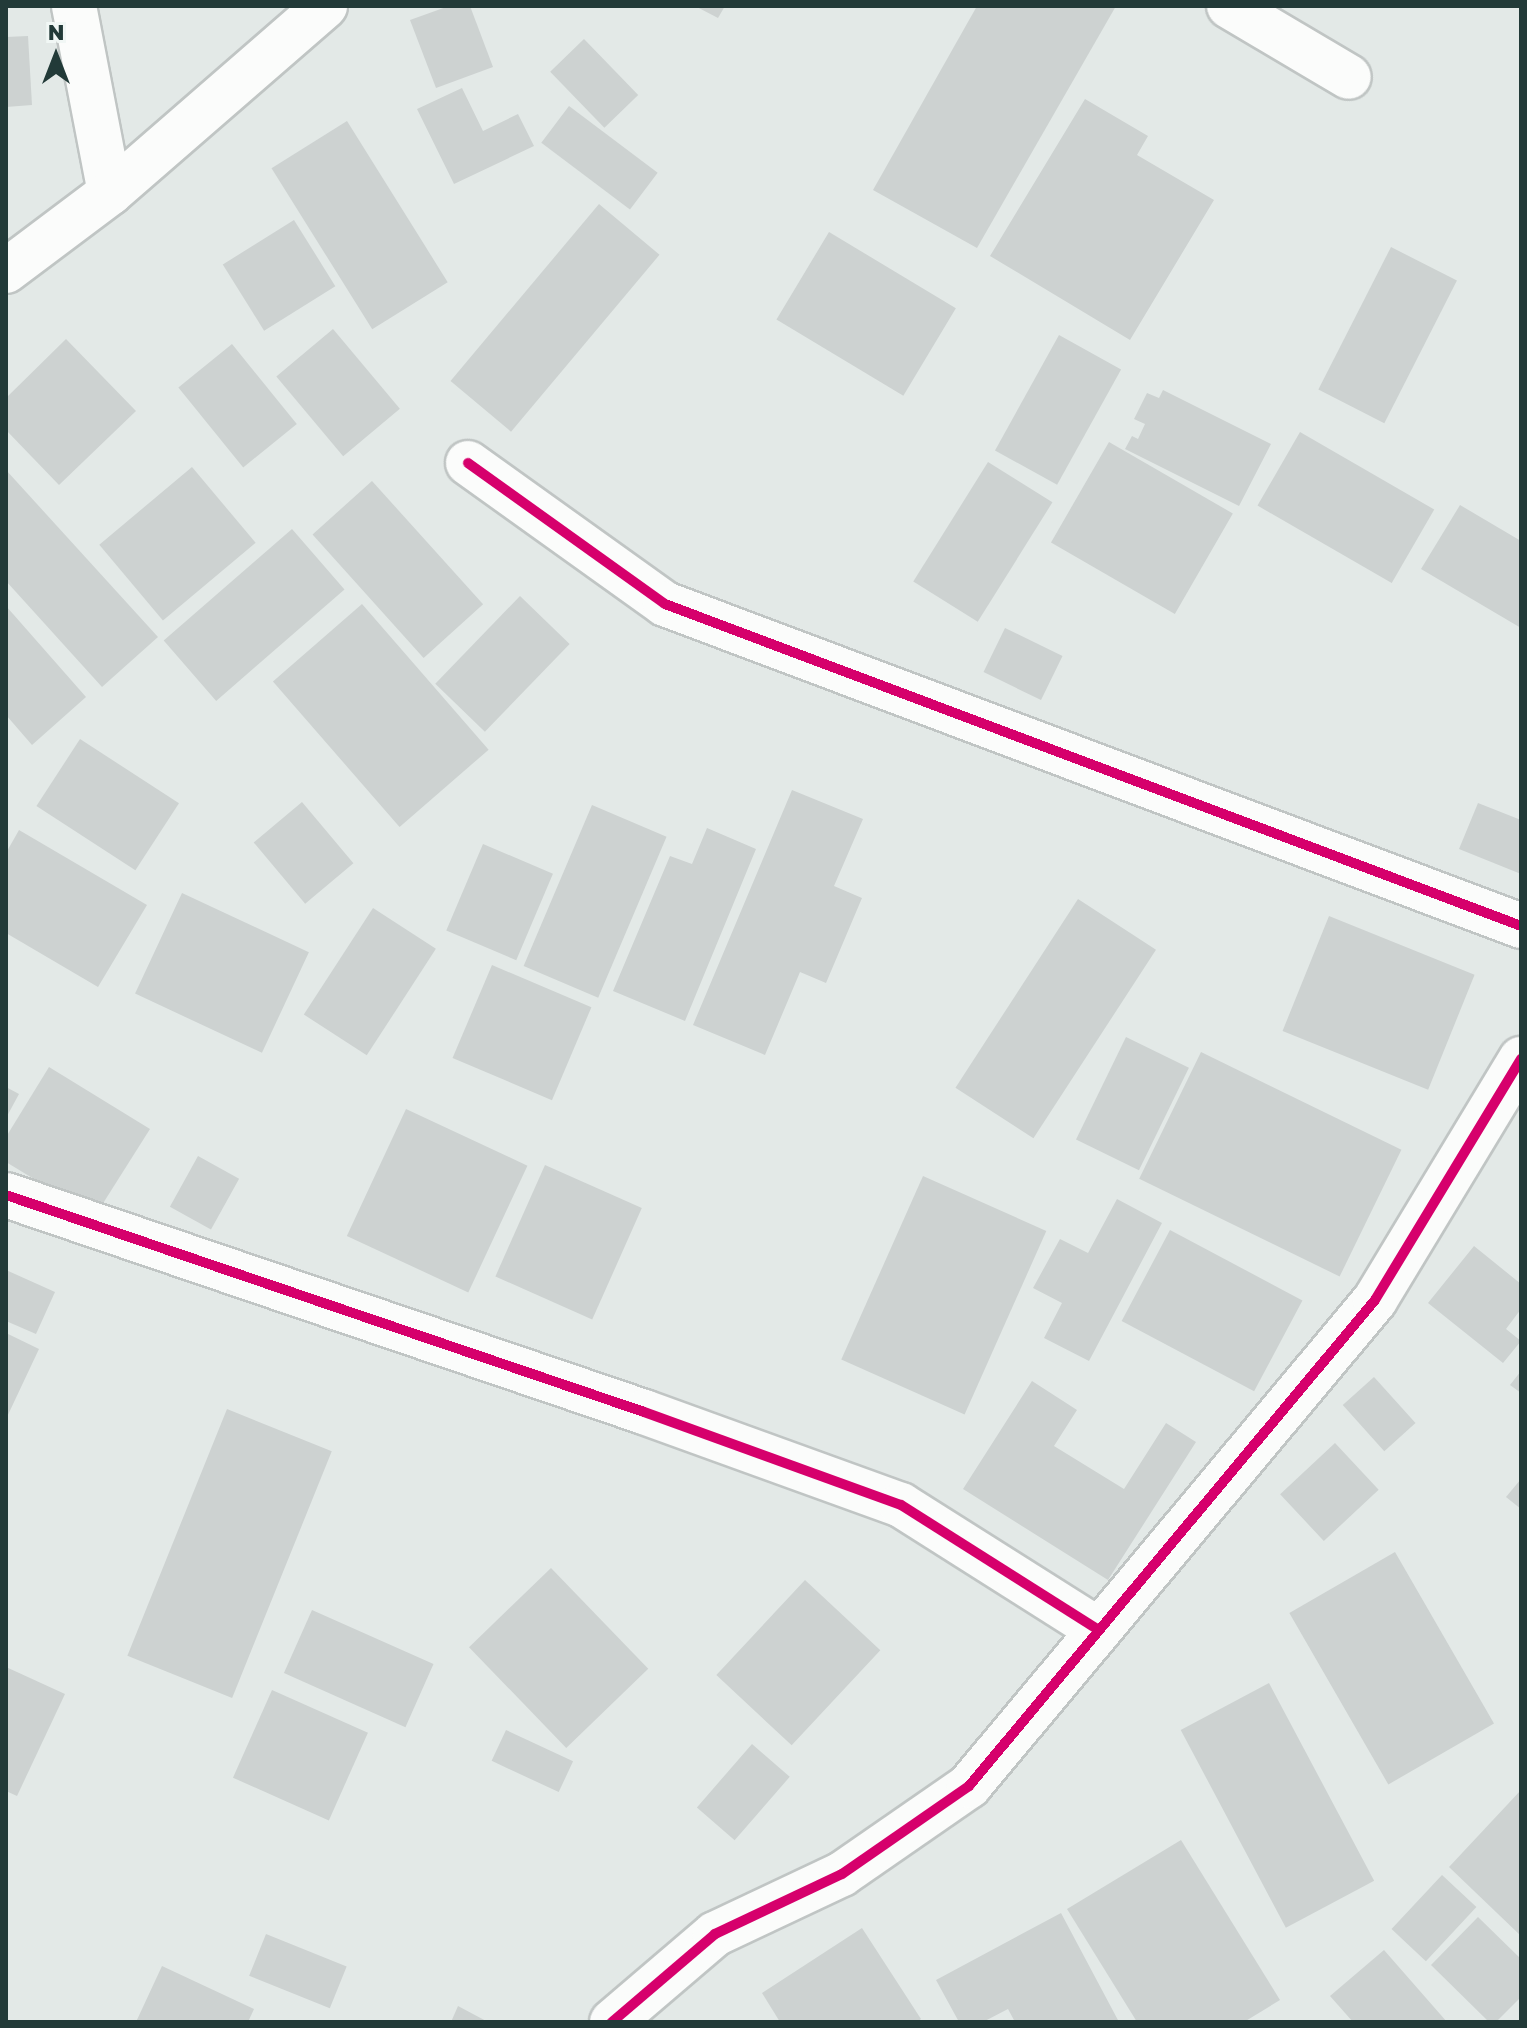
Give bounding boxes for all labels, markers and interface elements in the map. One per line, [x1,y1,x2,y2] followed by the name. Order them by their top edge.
[16,16,96,96] north arrow
[48,18,64,45] text: N

